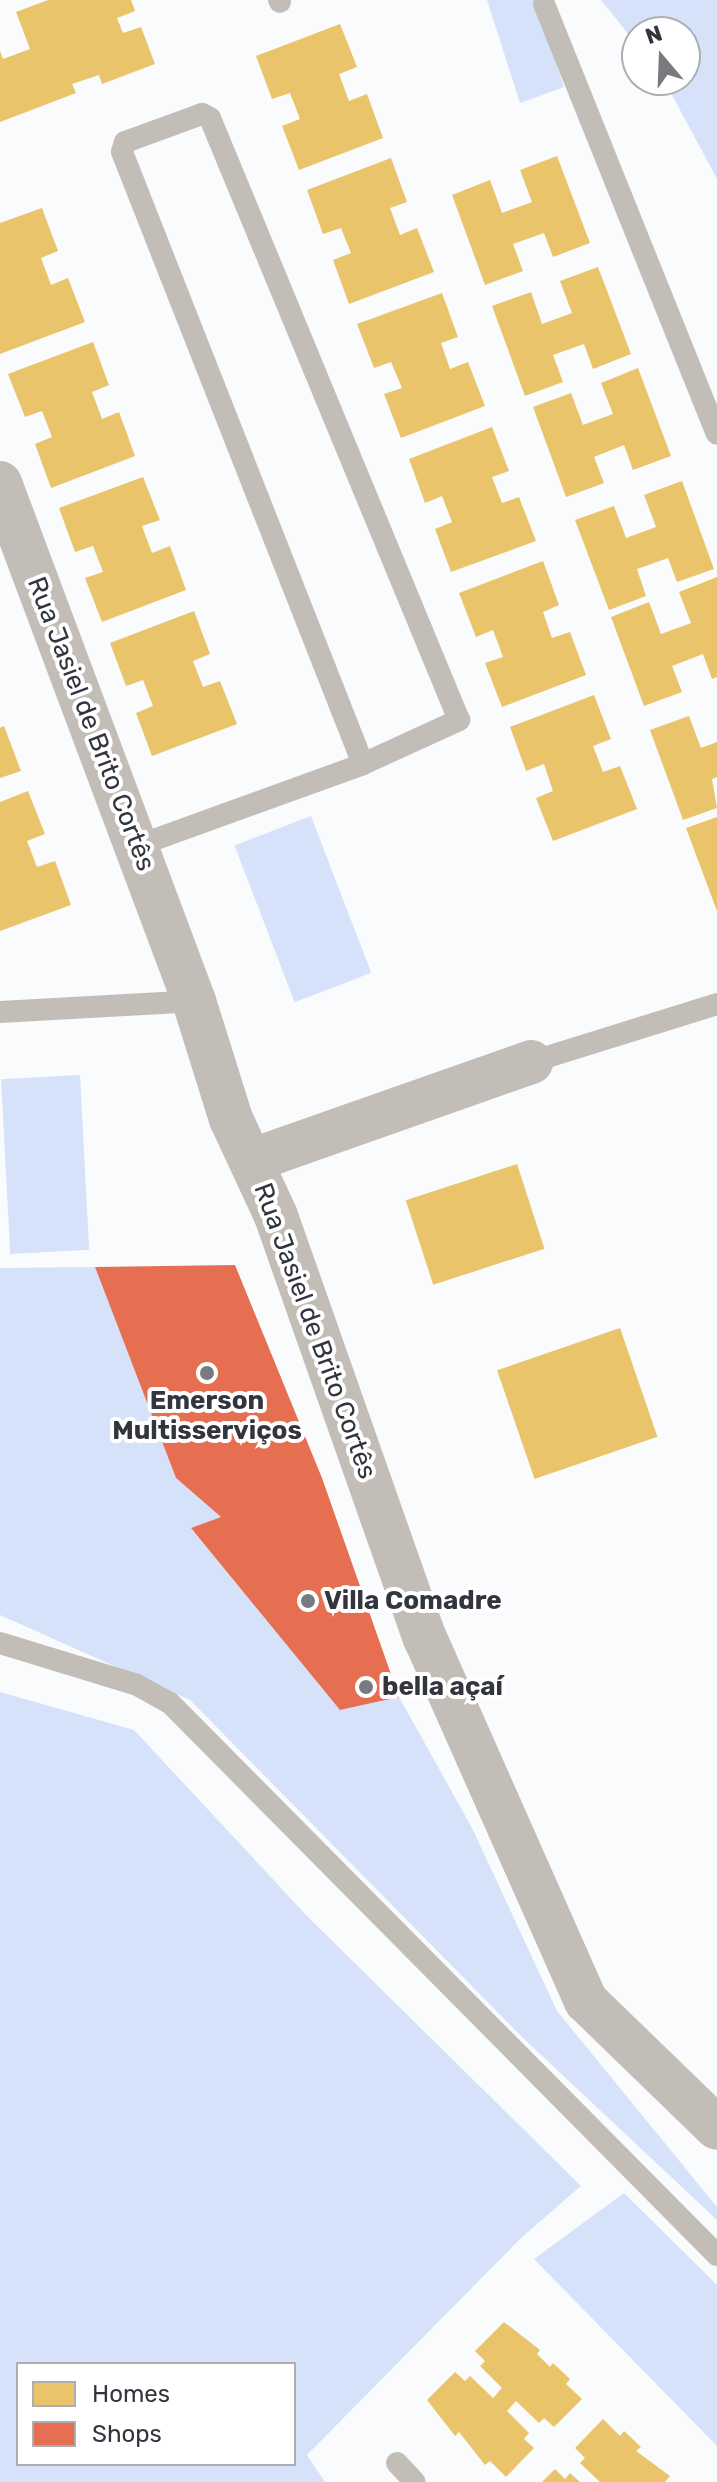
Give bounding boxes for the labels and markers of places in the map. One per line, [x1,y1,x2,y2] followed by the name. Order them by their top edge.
[198,1364,216,1382] marker: Emerson Multisserviços
[112,1385,302,1446] place label: Emerson Multisserviços
[324,1585,502,1617] place label: Villa Comadre
[299,1592,317,1610] marker: Villa Comadre
[382,1671,503,1703] place label: bella açaí
[357,1678,375,1696] marker: bella açaí

